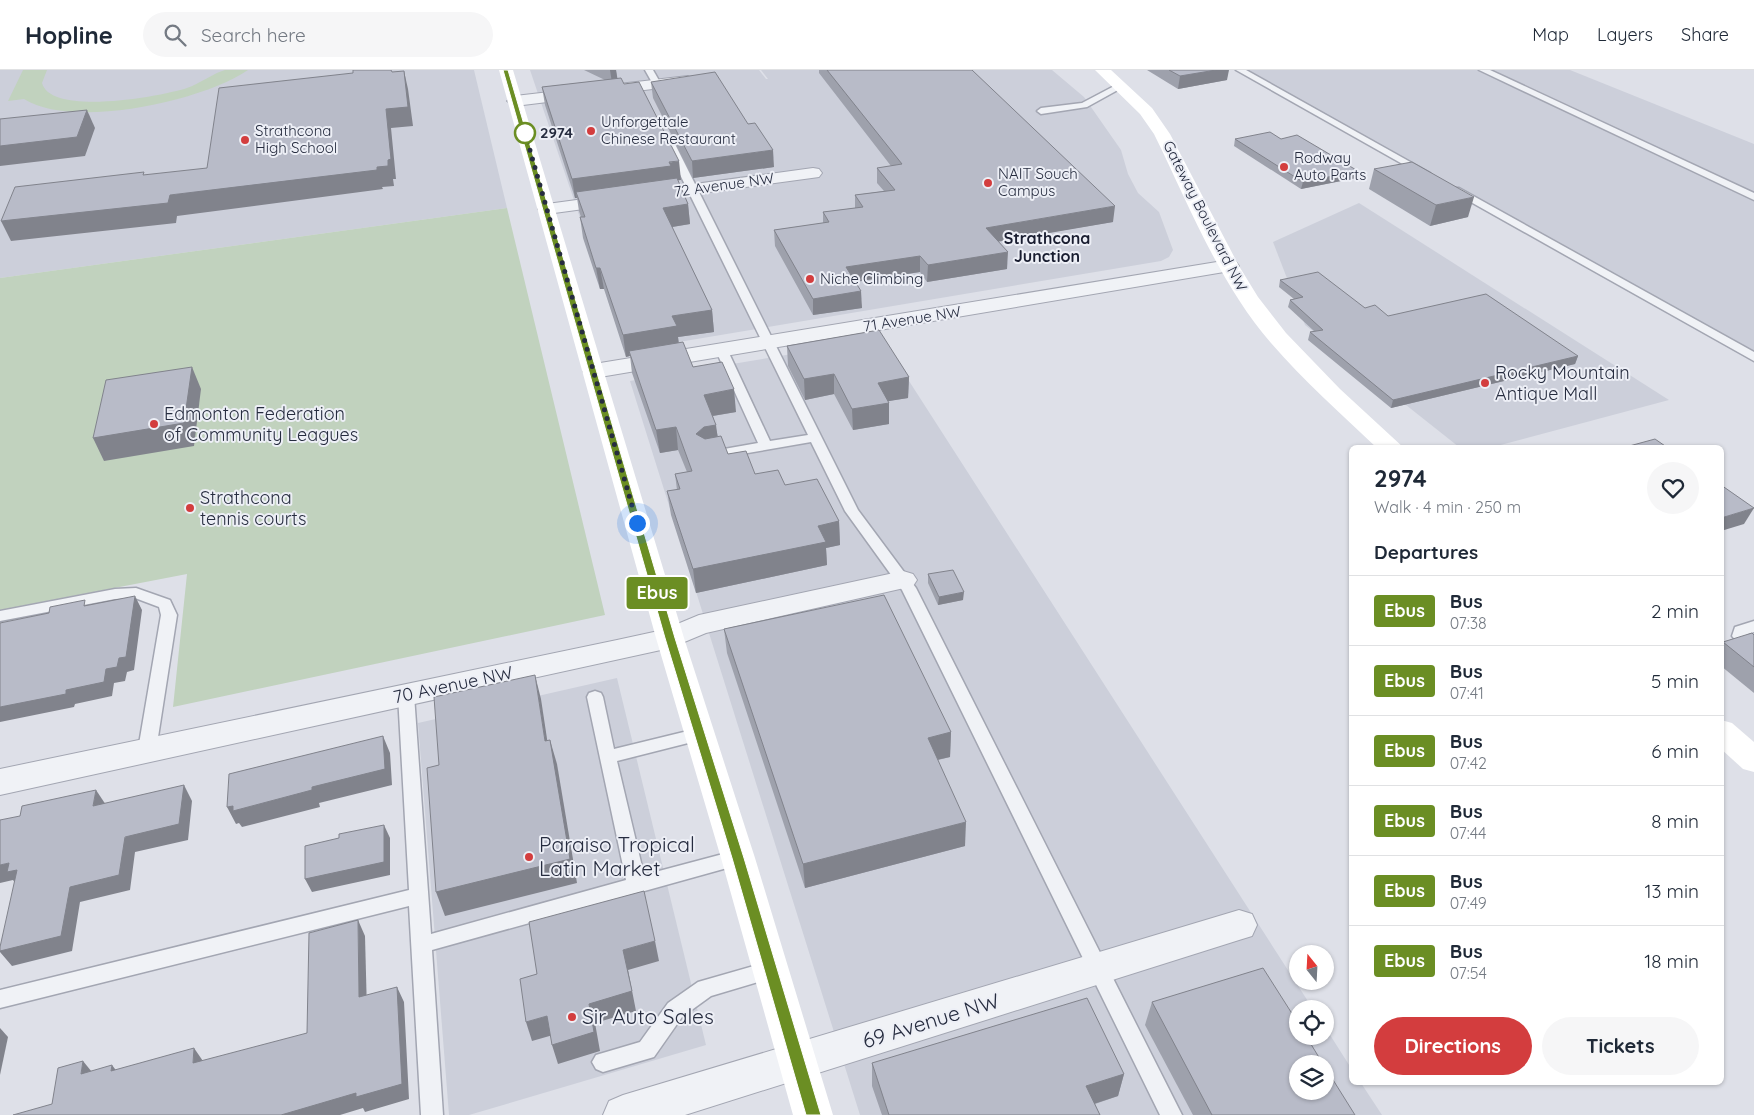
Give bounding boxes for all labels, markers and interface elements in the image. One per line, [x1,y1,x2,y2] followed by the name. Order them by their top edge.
[143,12,493,57] search box
[25,20,113,50] text: Hopline
[161,21,189,49] icon: search
[201,23,306,47] text: Search here
[1532,23,1569,46] text: Map
[1597,23,1653,46] text: Layers
[1681,23,1729,46] text: Share
[601,112,736,148] place label: Unforgettale Chinese Restaurant
[255,121,337,157] place label: Strathcona High School
[514,122,536,144] marker: 2974
[540,123,573,142] place label: 2974
[585,125,597,137] marker: Unforgettale Chinese Restaurant
[239,134,251,146] marker: Strathcona High School
[1159,137,1252,295] street label: Gateway Boulevard NW
[1294,148,1366,184] place label: Rodway Auto Parts
[1278,161,1290,173] marker: Rodway Auto Parts
[998,164,1078,200] place label: NAIT Souch Campus
[673,168,776,201] street label: 72 Avenue NW
[982,177,994,189] marker: NAIT Souch Campus
[1004,228,1090,266] district label: Strathcona Junction
[820,269,923,288] place label: Niche Climbing
[804,273,816,285] marker: Niche Climbing
[862,301,963,336] street label: 71 Avenue NW
[1495,361,1630,405] place label: Rocky Mountain Antique Mall
[1479,377,1491,389] marker: Rocky Mountain Antique Mall
[164,402,358,446] place label: Edmonton Federation of Community Leagues
[148,418,160,430] marker: Edmonton Federation of Community Leagues
[1647,462,1699,514] button: heart
[1374,463,1427,493] text: 2974
[200,486,306,530] place label: Strathcona tennis courts
[1374,497,1521,517] text: Walk · 4 min · 250 m
[184,502,196,514] marker: Strathcona tennis courts
[625,511,650,536] your location
[1374,540,1478,564] text: Departures
[622,577,692,609] line badge: Ebus
[637,581,677,604] text: Ebus
[1450,589,1483,613] text: Bus
[1384,599,1425,622] text: Ebus
[1651,599,1699,623] text: 2 min
[1450,613,1487,633] text: 07:38
[1450,659,1483,683] text: Bus
[391,661,515,708] street label: 70 Avenue NW
[1384,669,1425,692] text: Ebus
[1651,669,1699,693] text: 5 min
[1450,683,1484,703] text: 07:41
[1450,729,1483,753] text: Bus
[1384,739,1425,762] text: Ebus
[1651,739,1699,763] text: 6 min
[1450,753,1487,773] text: 07:42
[1450,799,1483,823] text: Bus
[1384,809,1425,832] text: Ebus
[1651,809,1699,833] text: 8 min
[1450,823,1487,843] text: 07:44
[539,831,695,881] place label: Paraiso Tropical Latin Market
[523,851,535,863] marker: Paraiso Tropical Latin Market
[1450,869,1483,893] text: Bus
[1384,879,1425,902] text: Ebus
[1644,879,1699,903] text: 13 min
[1450,893,1487,913] text: 07:49
[1450,939,1483,963] text: Bus
[1289,945,1334,990] north arrow
[1289,945,1334,1100] map controls
[1384,949,1425,972] text: Ebus
[1644,949,1699,973] text: 18 min
[1450,963,1487,983] text: 07:54
[859,987,1002,1053] street label: 69 Avenue NW
[1289,1000,1334,1045] button: locate
[582,1003,714,1029] place label: Sir Auto Sales
[566,1011,578,1023] marker: Sir Auto Sales
[1374,1017,1532,1075] button: Directions
[1542,1017,1699,1075] button: Tickets
[1289,1055,1334,1100] button: layers

